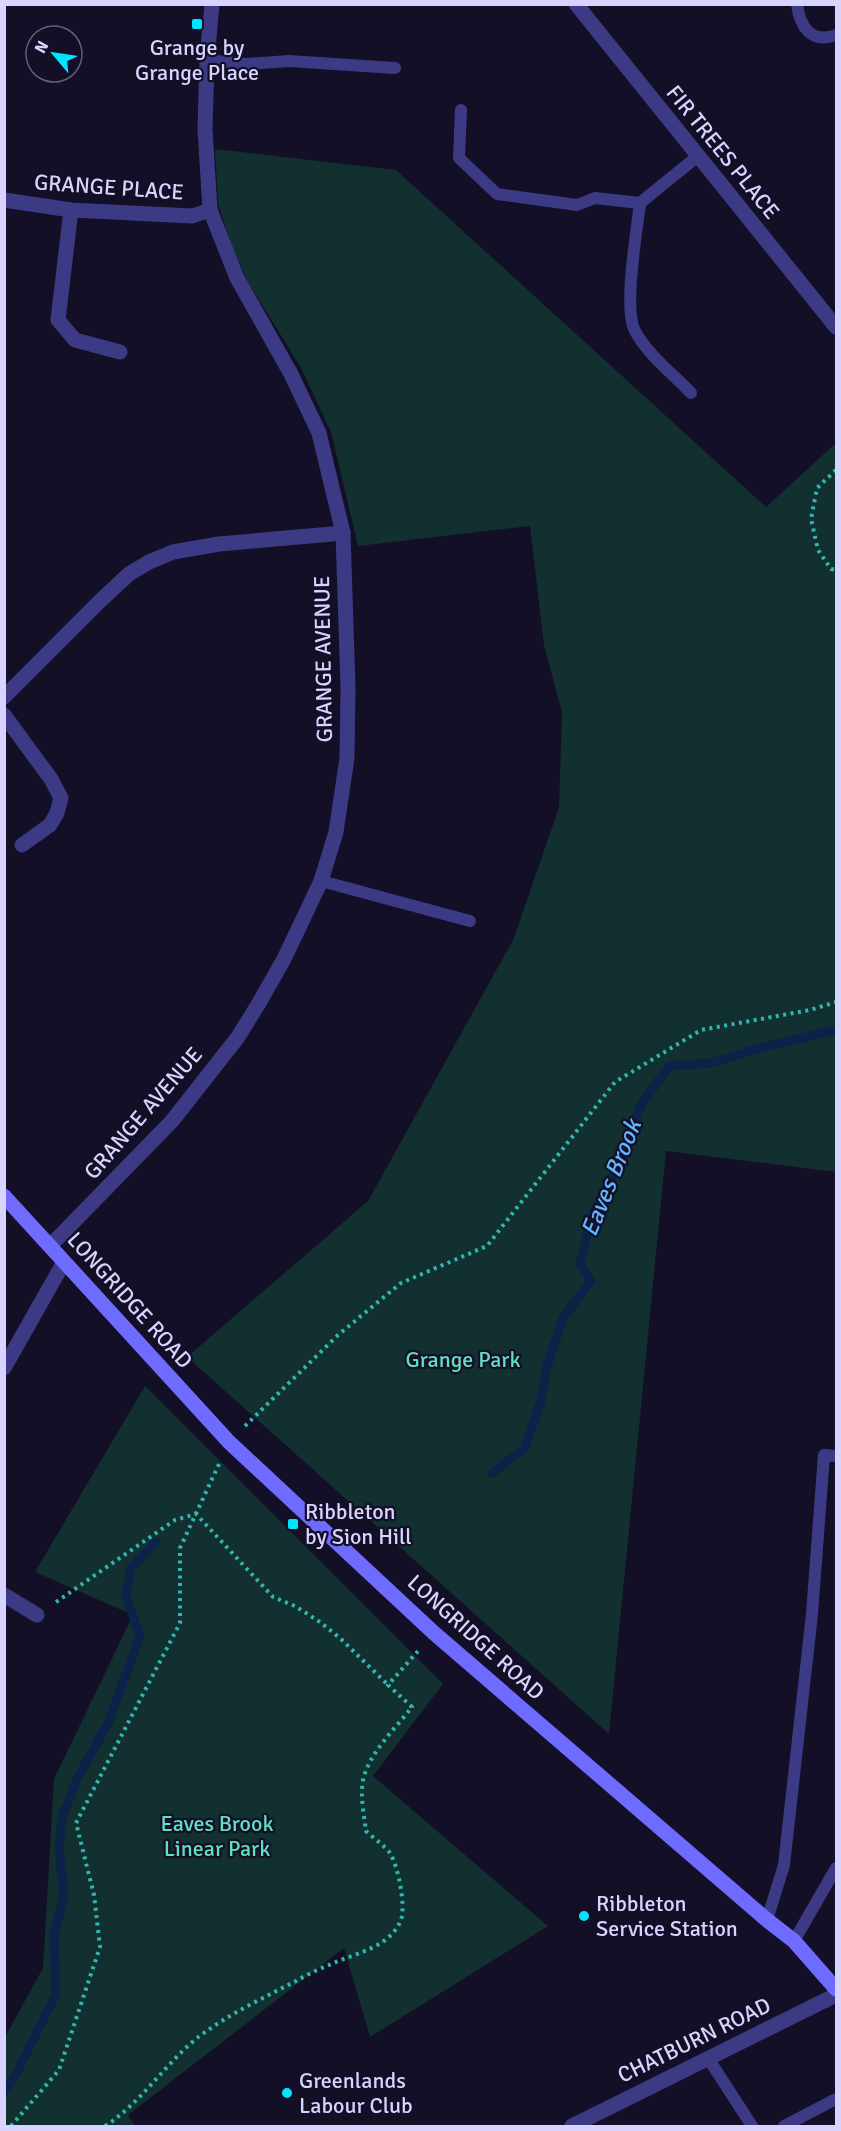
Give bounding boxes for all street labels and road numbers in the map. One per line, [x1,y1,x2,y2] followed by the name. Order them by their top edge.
[661,80,785,224] street label: FIR TREES PLACE
[33,168,185,206] street label: GRANGE PLACE
[308,575,338,743] street label: GRANGE AVENUE
[78,1041,208,1185] street label: GRANGE AVENUE
[62,1226,198,1374] street label: LONGRIDGE ROAD
[402,1569,550,1705] street label: LONGRIDGE ROAD
[613,1991,775,2089] street label: CHATBURN ROAD

